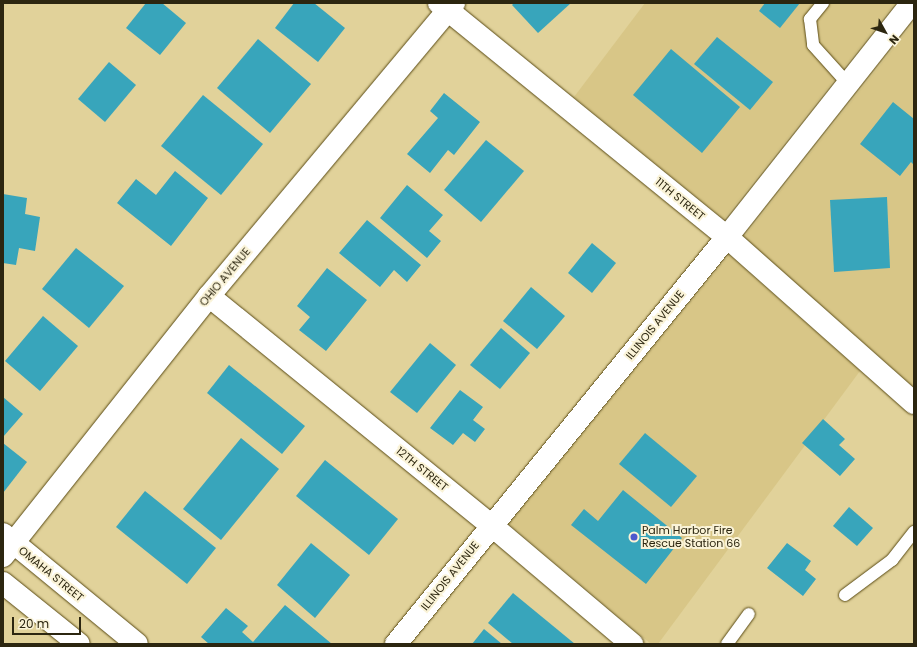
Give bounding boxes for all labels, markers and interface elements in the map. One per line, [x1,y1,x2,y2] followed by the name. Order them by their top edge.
[865,12,905,52] north arrow
[885,31,903,48] text: N
[653,175,707,223] street label: 11TH STREET
[197,245,253,309] street label: OHIO AVENUE
[623,288,687,362] street label: ILLINOIS AVENUE
[393,444,451,494] street label: 12TH STREET
[642,524,740,550] place label: Palm Harbor Fire Rescue Station 66
[629,532,639,542] marker: Palm Harbor Fire Rescue Station 66
[418,539,482,613] street label: ILLINOIS AVENUE
[16,544,86,604] street label: OMAHA STREET
[14,609,83,635] scale bar
[19,615,49,632] text: 20 m

